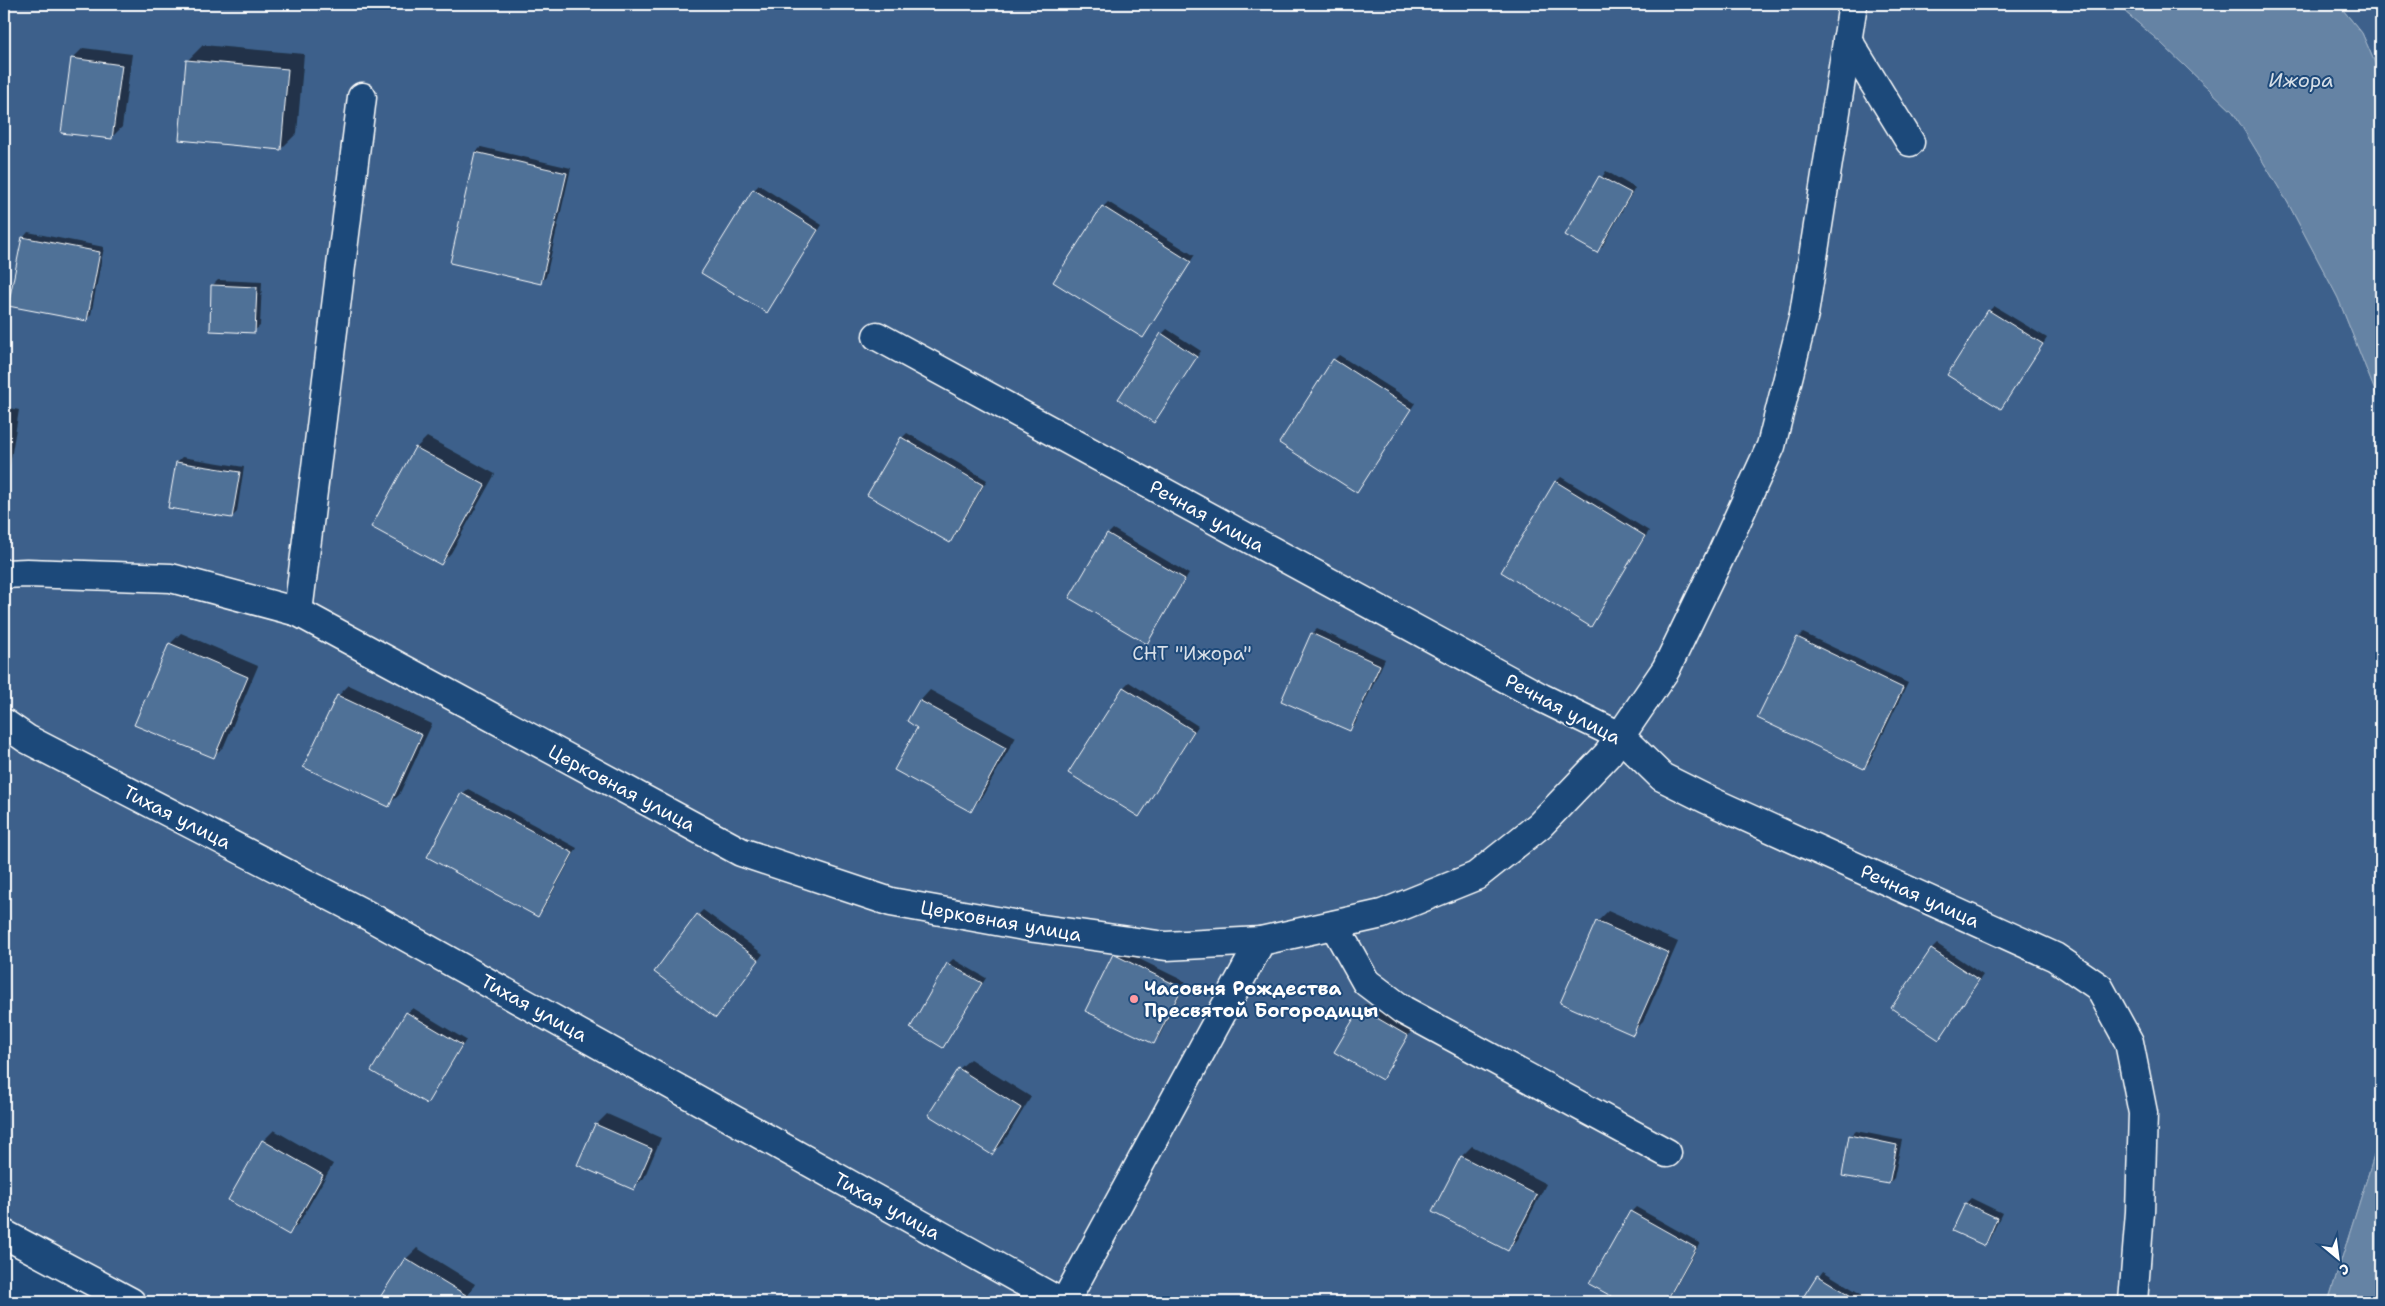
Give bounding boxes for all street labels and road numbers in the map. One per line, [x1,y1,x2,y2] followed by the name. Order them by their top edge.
[1145,474,1269,558] street label: Речная улица
[1501,668,1625,750] street label: Речная улица
[544,739,700,837] street label: Церковная улица
[119,779,235,855] street label: Тихая улица
[1856,859,1984,934] street label: Речная улица
[918,895,1084,948] street label: Церковная улица
[476,968,592,1048] street label: Тихая улица
[829,1166,945,1246] street label: Тихая улица

